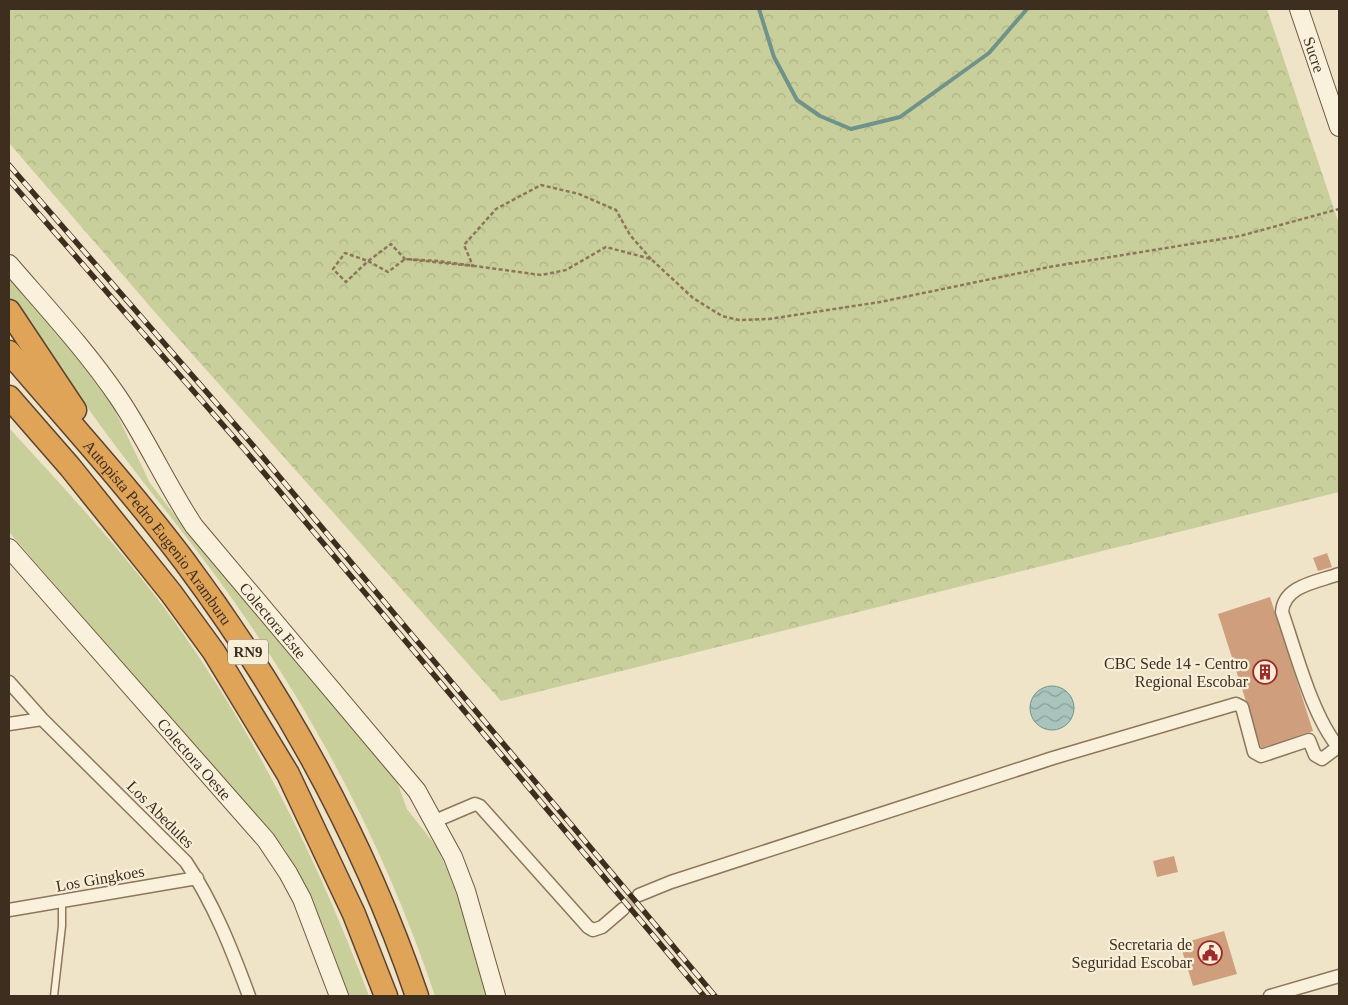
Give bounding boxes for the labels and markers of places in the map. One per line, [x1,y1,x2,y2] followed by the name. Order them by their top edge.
[1104,655,1249,691] place label: CBC Sede 14 - Centro Regional Escobar
[1252,659,1278,685] building icon: CBC Sede 14 - Centro Regional Escobar
[1072,936,1193,972] place label: Secretaria de Seguridad Escobar
[1197,940,1223,966] public building icon: Secretaria de Seguridad Escobar

